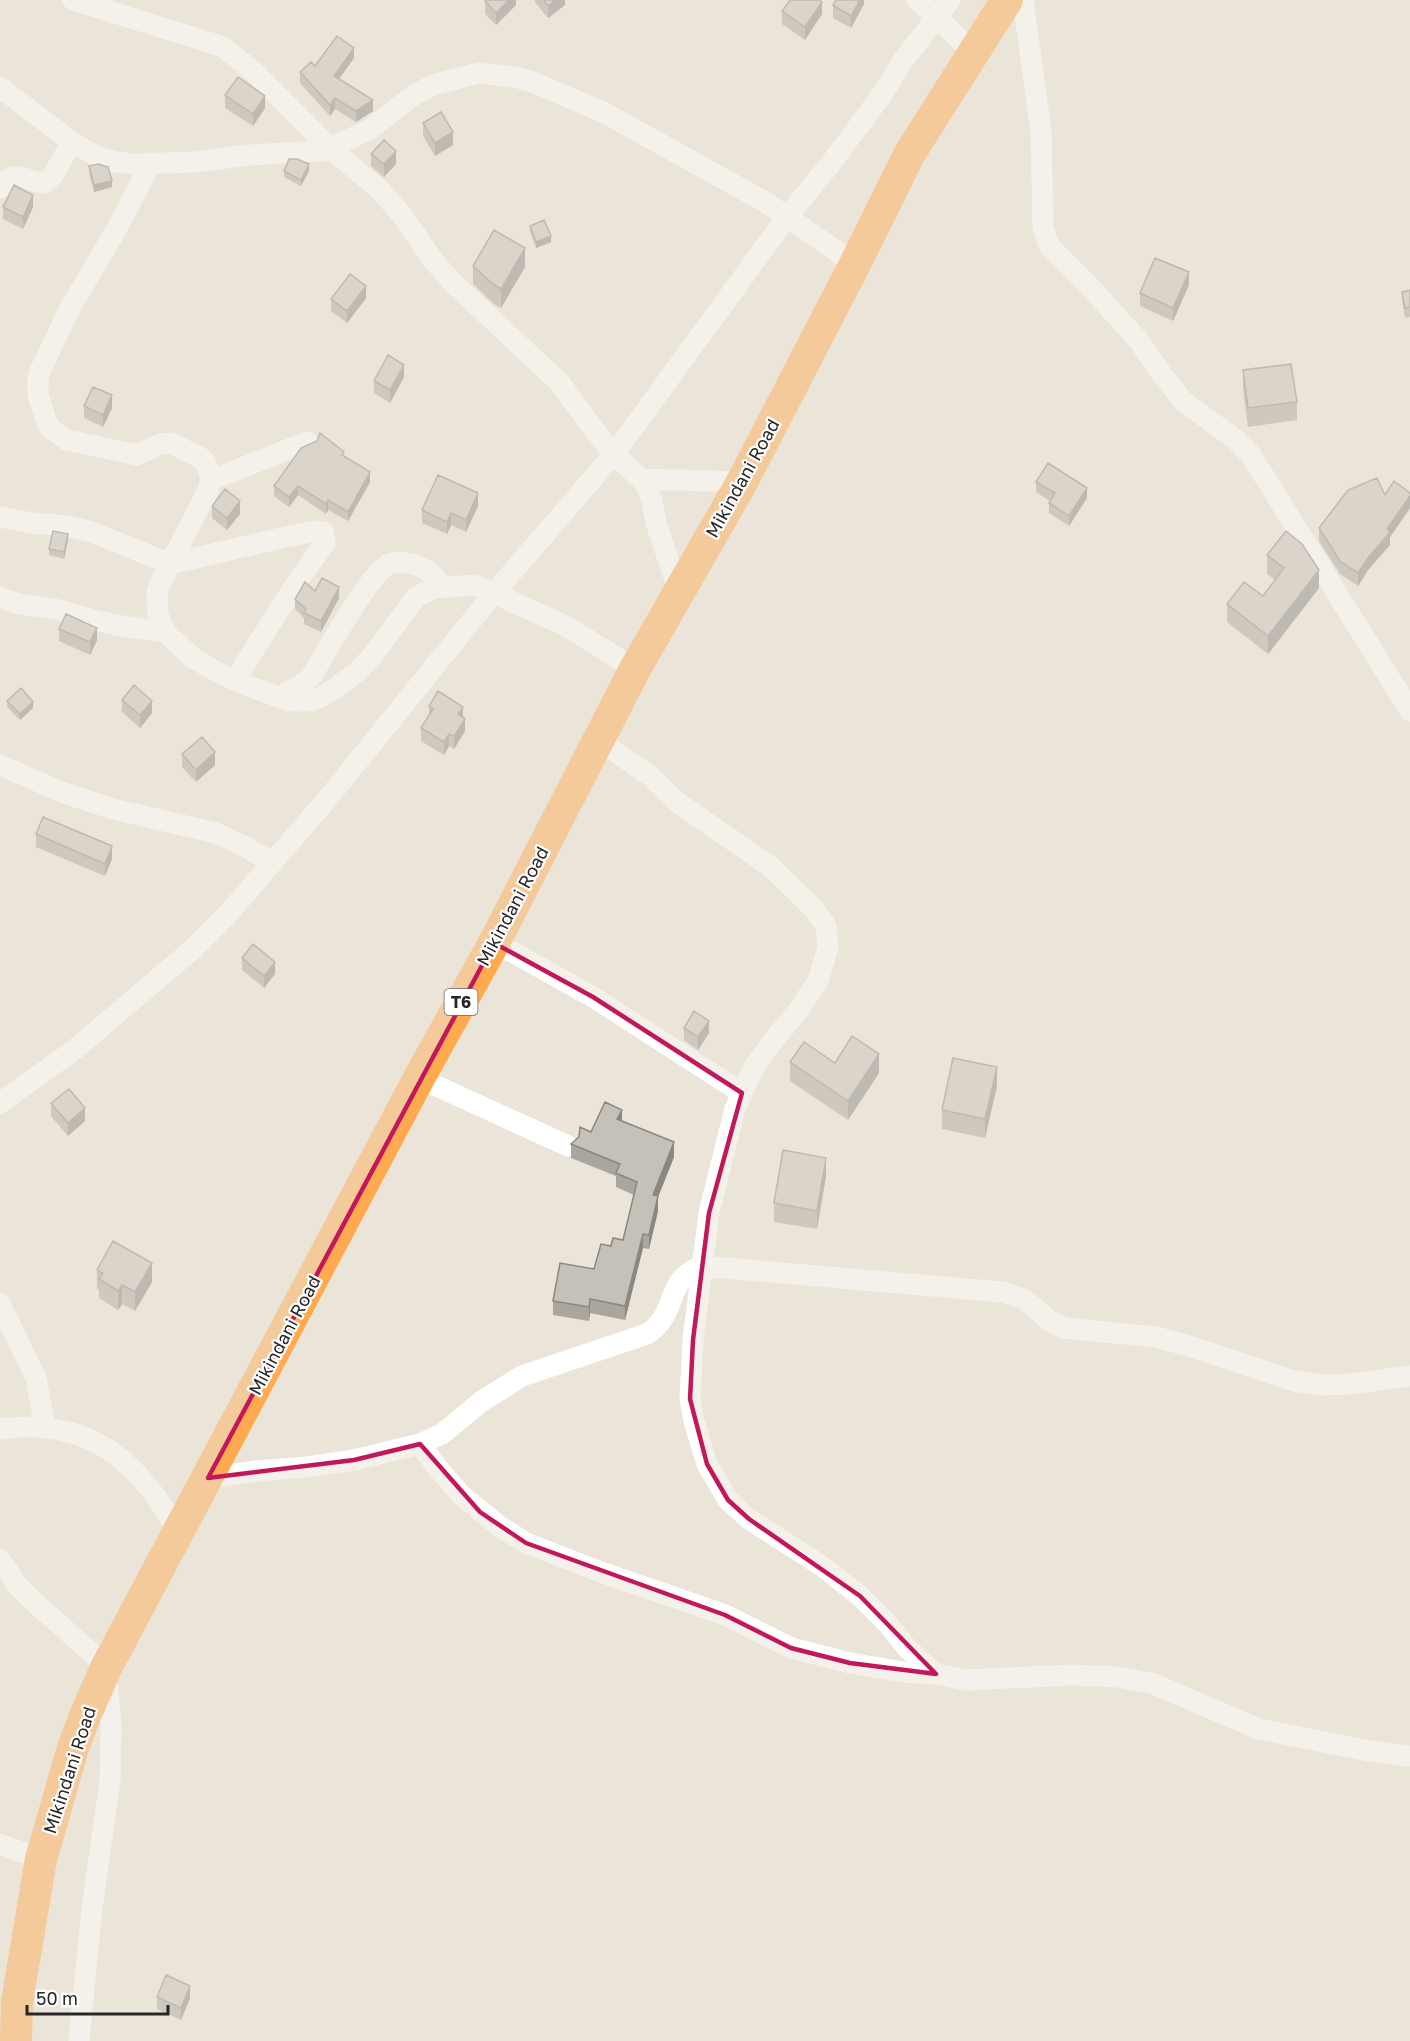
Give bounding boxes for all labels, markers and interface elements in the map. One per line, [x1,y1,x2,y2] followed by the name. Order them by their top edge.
[700,415,784,541] street label: Mikindani Road
[471,843,553,969] street label: Mikindani Road
[444,989,478,1015] road number: T6
[243,1272,325,1398] street label: Mikindani Road
[38,1704,100,1836] street label: Mikindani Road
[27,1978,168,2016] scale bar
[36,1987,78,2009] text: 50 m

